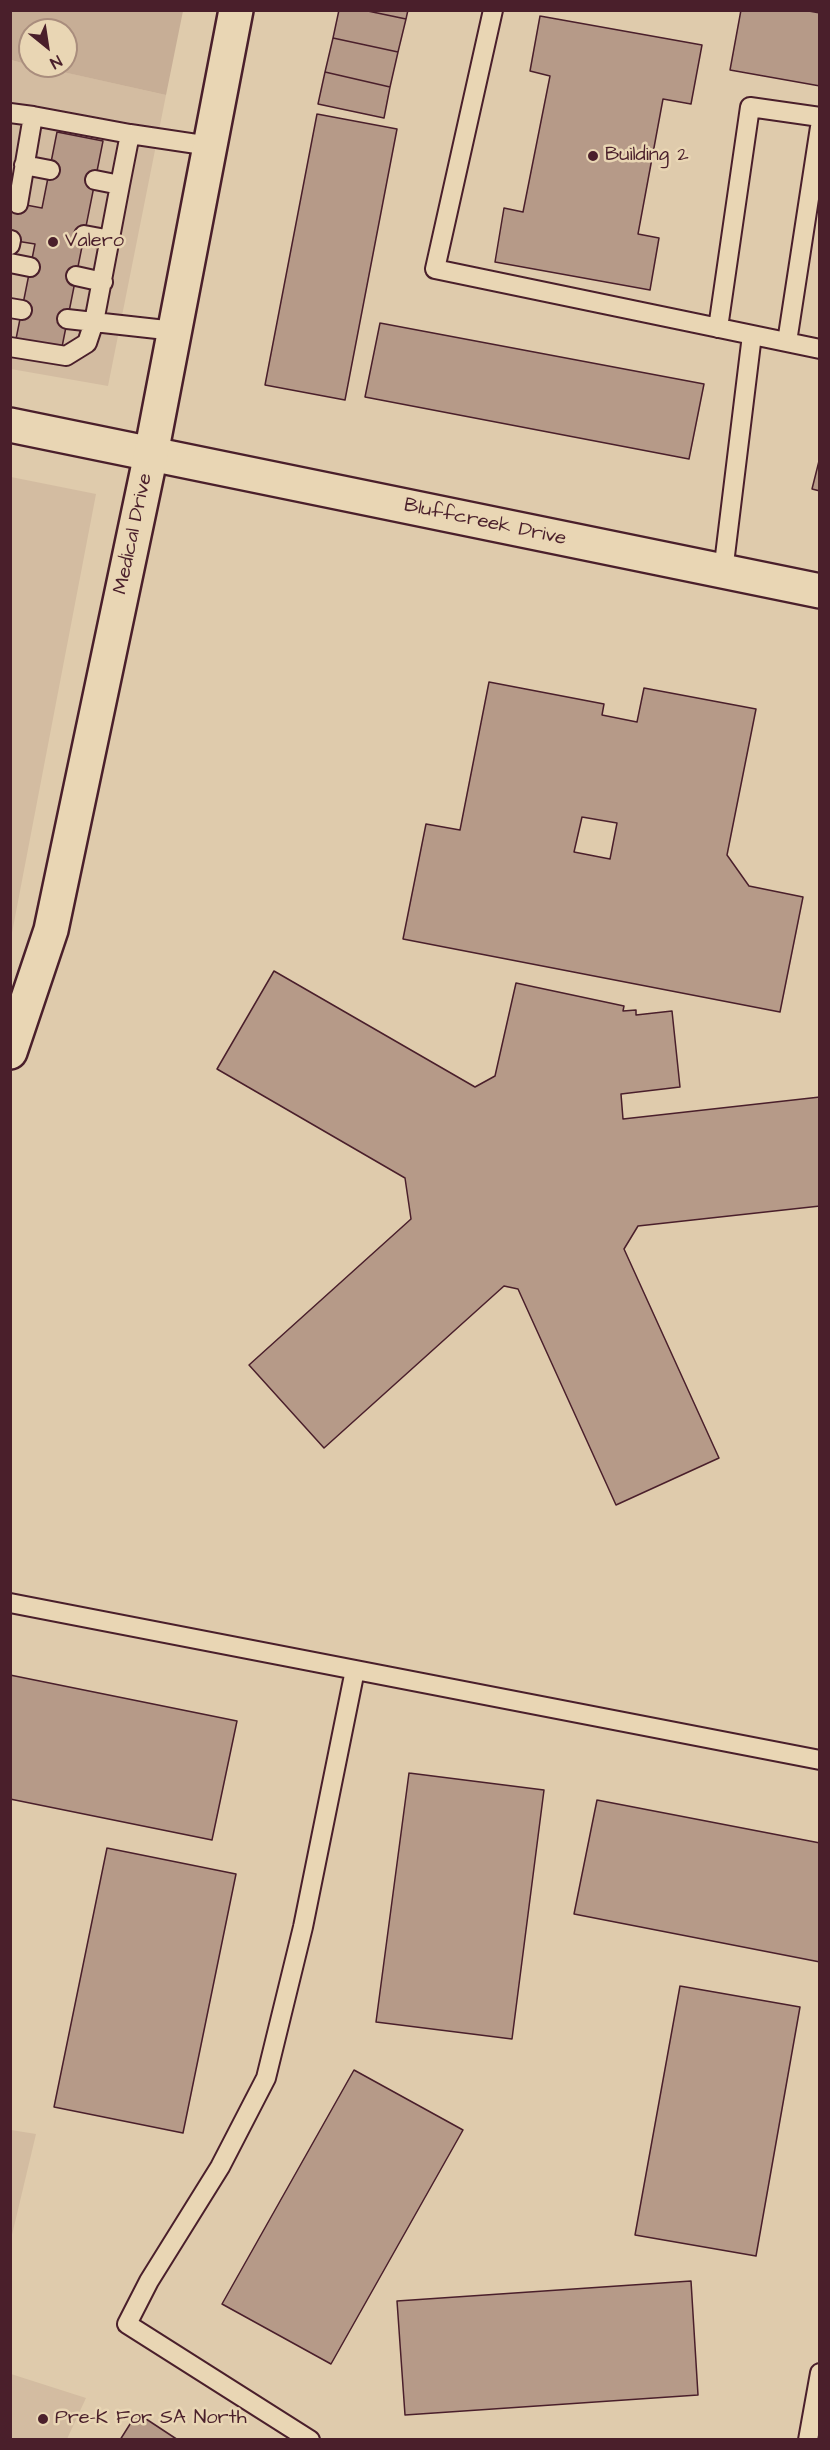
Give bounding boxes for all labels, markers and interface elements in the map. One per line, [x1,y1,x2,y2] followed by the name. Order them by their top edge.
[18,18,78,78] north arrow
[46,50,66,74] text: N
[605,144,689,168] place label: Building 2
[586,149,600,163] marker: Building 2
[65,230,124,254] place label: Valero
[46,235,60,249] marker: Valero
[109,471,159,597] street label: Medical Drive
[402,494,568,552] street label: Bluffcreek Drive
[55,2407,247,2431] place label: Pre-K For SA North
[36,2412,50,2426] marker: Pre-K For SA North

